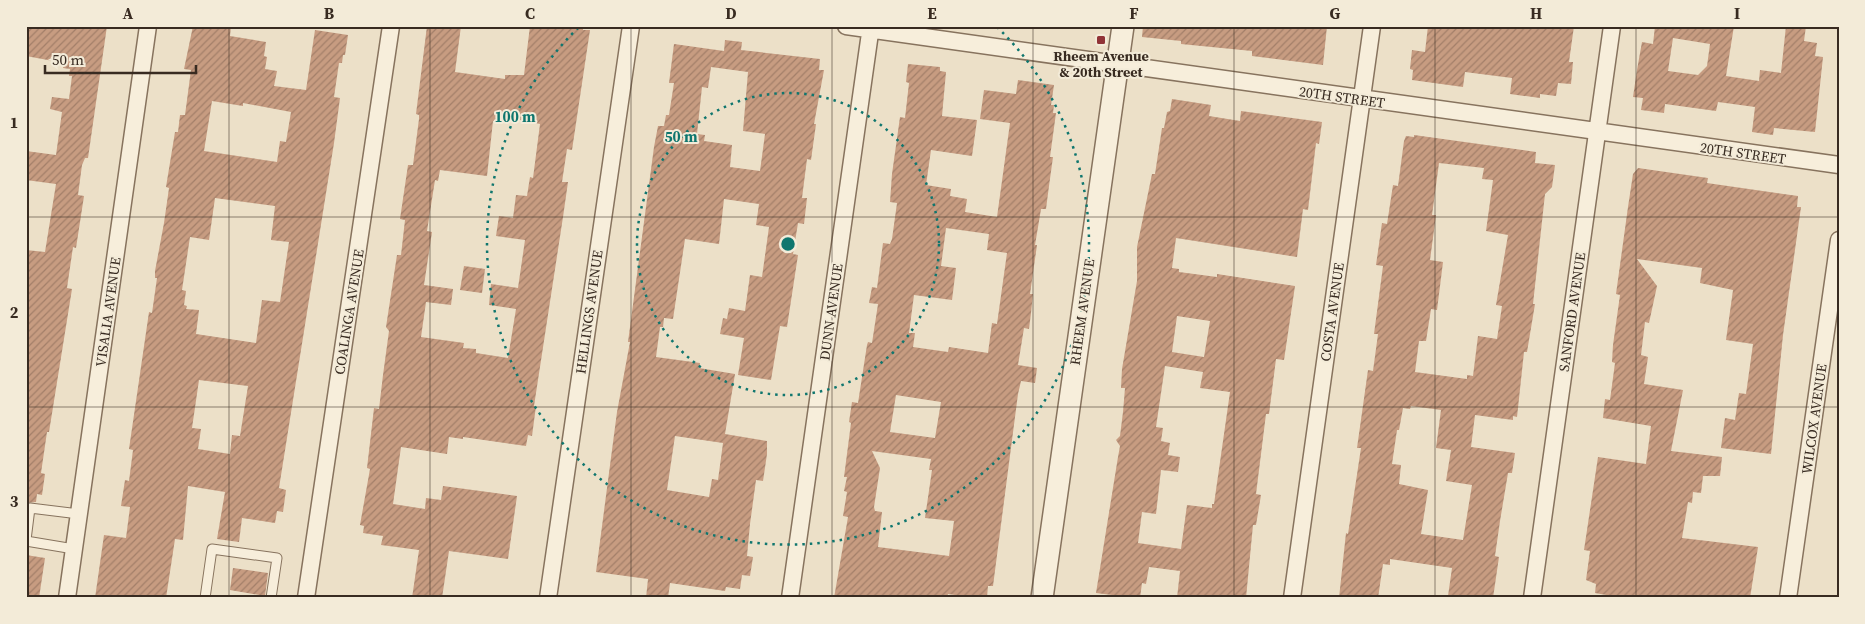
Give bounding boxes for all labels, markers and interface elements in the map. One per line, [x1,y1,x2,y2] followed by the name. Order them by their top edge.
[123,2,134,24] text: A
[324,2,335,24] text: B
[525,2,535,24] text: C
[725,2,737,24] text: D
[927,2,937,24] text: E
[1129,2,1139,24] text: F
[1330,2,1341,24] text: G
[1530,2,1542,24] text: H
[1734,2,1740,24] text: I
[1095,34,1107,46] marker: Rheem Avenue & 20th Street
[45,42,196,74] scale bar
[1053,46,1149,82] place label: Rheem Avenue & 20th Street
[52,49,84,70] text: 50 m
[1298,81,1387,113] street label: 20TH STREET
[494,106,536,127] text: 100 m
[10,111,18,133] text: 1
[664,126,698,147] text: 50 m
[1699,137,1788,169] street label: 20TH STREET
[779,235,797,253] centre of rings
[329,248,369,376] street label: COALINGA AVENUE
[570,249,608,375] street label: HELLINGS AVENUE
[1554,251,1590,373] street label: SANFORD AVENUE
[90,256,126,368] street label: VISALIA AVENUE
[1065,258,1099,366] street label: RHEEM AVENUE
[1315,261,1349,363] street label: COSTA AVENUE
[814,262,848,362] street label: DUNN AVENUE
[10,301,19,323] text: 2
[1796,362,1832,476] street label: WILCOX AVENUE
[10,490,19,512] text: 3

